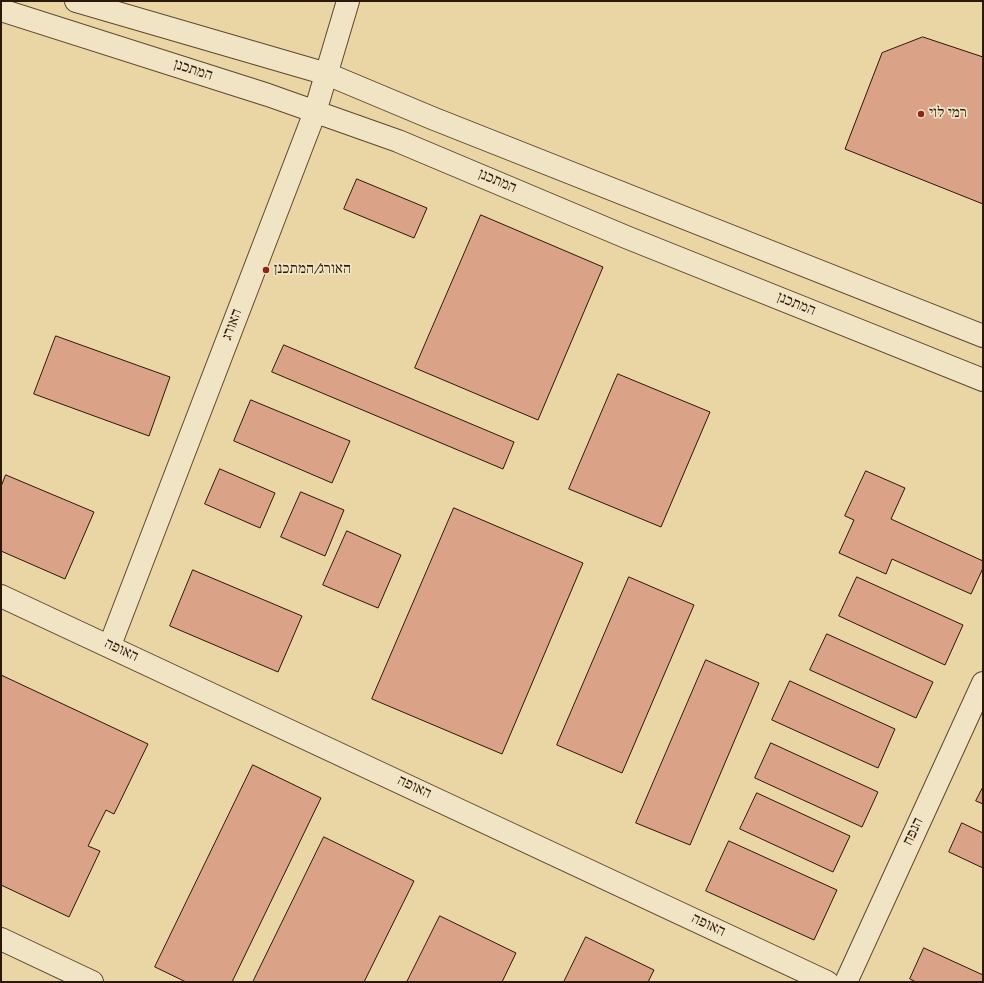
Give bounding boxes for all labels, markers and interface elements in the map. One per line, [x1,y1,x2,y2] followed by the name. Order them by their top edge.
[171,56,215,86] street label: המתכנן
[929,105,967,123] place label: רמי לוי
[916,109,926,119] marker: רמי לוי
[475,166,519,198] street label: המתכנן
[274,261,351,279] place label: האורג/המתכנן
[261,265,271,275] marker: האורג/המתכנן
[774,289,818,321] street label: המתכנן
[219,307,247,343] street label: האורג
[101,635,141,667] street label: האופה
[394,772,434,804] street label: האופה
[900,815,928,849] street label: הנפח
[688,910,728,942] street label: האופה

